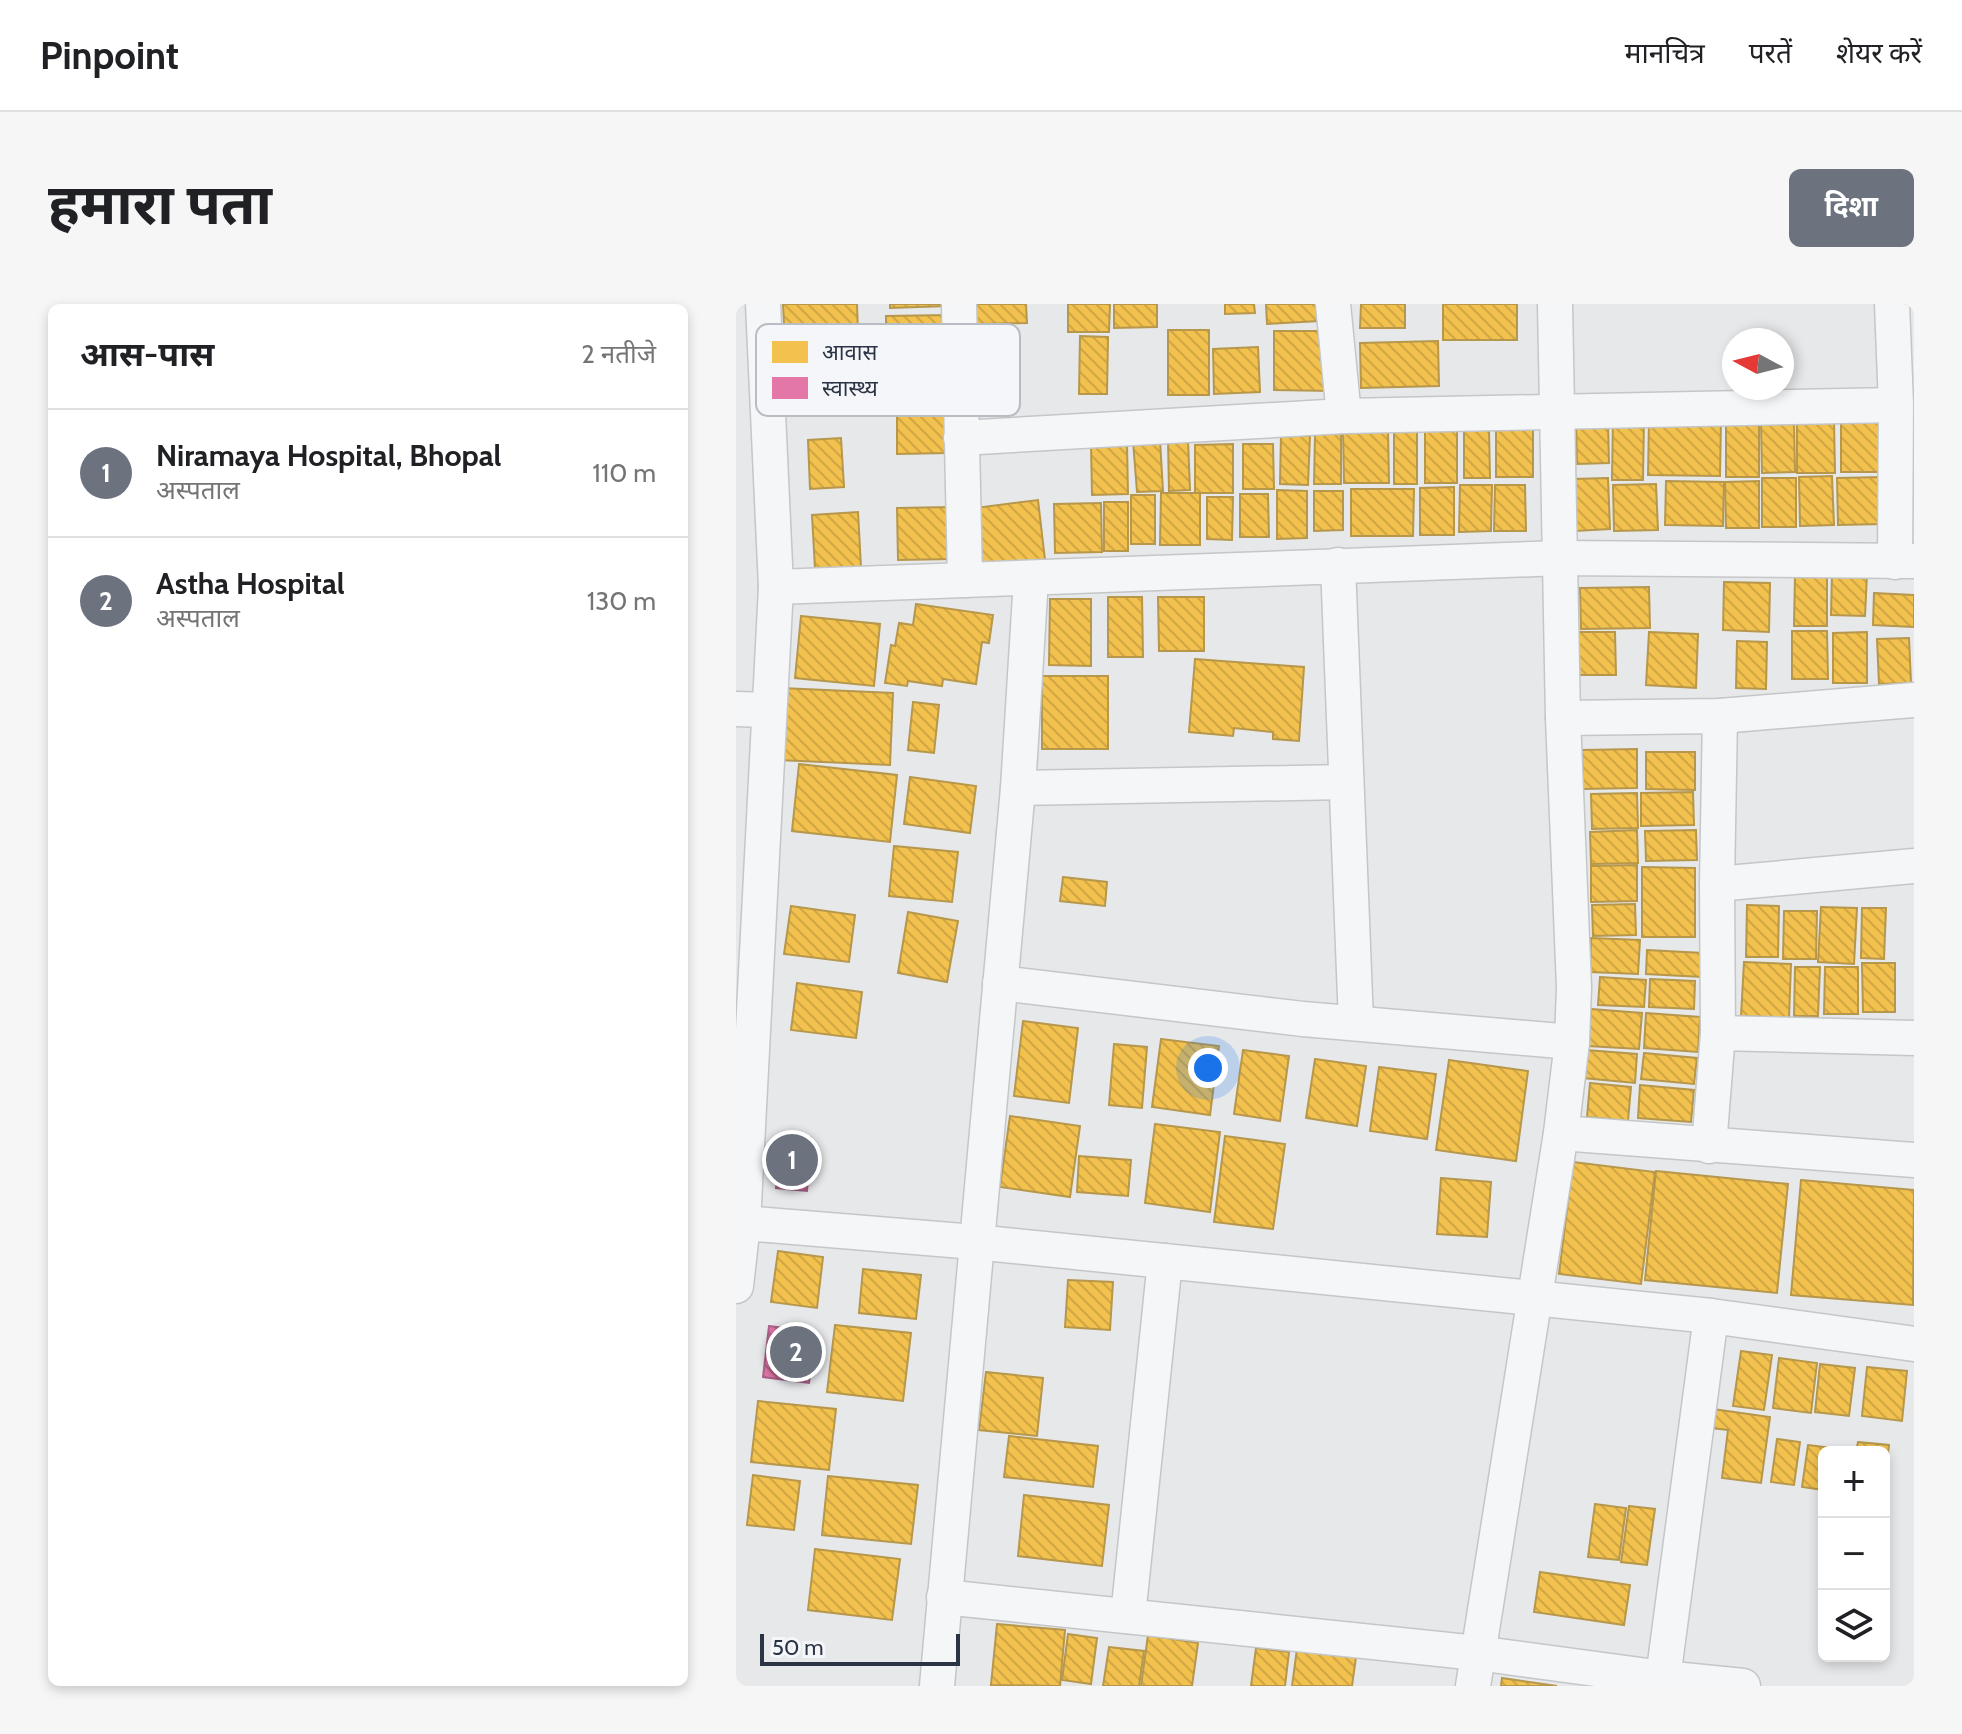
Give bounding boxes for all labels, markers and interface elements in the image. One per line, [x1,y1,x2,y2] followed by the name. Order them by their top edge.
[40,32,179,79] text: Pinpoint
[1625,36,1705,70] text: मानचित्र
[1749,36,1792,70] text: परतें
[1836,36,1922,70] text: शेयर करें
[1789,169,1914,247] button: दिशा
[48,170,272,238] text: हमारा पता
[756,324,1020,416] legend
[1722,328,1794,400] north arrow
[80,333,214,375] text: आस-पास
[581,338,656,370] text: 2 नतीजे
[822,339,878,366] text: आवास
[822,375,879,402] text: स्वास्थ्य
[156,437,502,474] text: Niramaya Hospital, Bhopal
[101,457,111,489] text: 1
[592,457,656,489] text: 110 m
[156,474,240,506] text: अस्पताल
[156,565,345,602] text: Astha Hospital
[99,585,113,617] text: 2
[587,585,656,617] text: 130 m
[156,602,240,634] text: अस्पताल
[1188,1048,1228,1088] your location
[766,1130,818,1190] pin: 1
[770,1322,822,1382] pin: 2
[1818,1446,1890,1662] map controls
[1818,1446,1890,1518] button: +
[1818,1518,1890,1590] button: −
[1818,1590,1890,1662] button: layers
[760,1630,960,1666] scale bar
[772,1634,824,1661] text: 50 m

